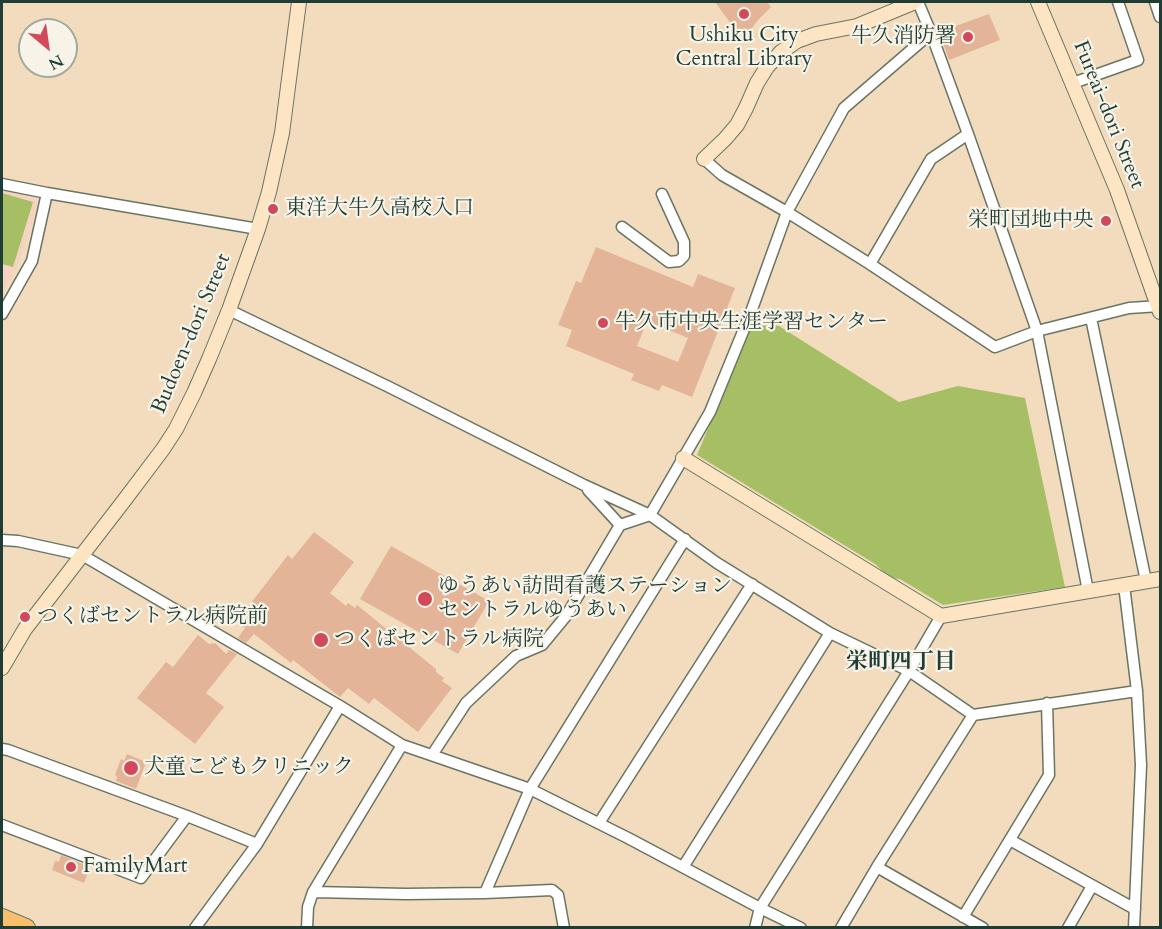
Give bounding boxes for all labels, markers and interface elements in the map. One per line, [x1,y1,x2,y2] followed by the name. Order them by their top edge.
[737,7,751,21] marker: Ushiku City Central Library
[18,18,78,78] north arrow
[675,23,813,73] place label: Ushiku City Central Library
[851,24,956,50] place label: 牛久消防署
[961,30,975,44] marker: 牛久消防署
[1067,37,1149,193] street label: Fureai-dori Street
[44,49,67,75] text: N
[285,196,474,222] place label: 東洋大牛久高校入口
[266,202,280,216] marker: 東洋大牛久高校入口
[968,208,1094,234] place label: 栄町団地中央
[1099,214,1113,228] marker: 栄町団地中央
[147,250,237,418] street label: Budoen-dori Street
[615,310,888,336] place label: 牛久市中央生涯学習センター
[596,316,610,330] marker: 牛久市中央生涯学習センター
[438,574,732,624] place label: ゆうあい訪問看護ステーション セントラルゆうあい
[416,590,434,608] marker: ゆうあい訪問看護ステーション セントラルゆうあい
[37,604,268,630] place label: つくばセントラル病院前
[18,610,32,624] marker: つくばセントラル病院前
[334,627,544,653] place label: つくばセントラル病院
[312,631,330,649] marker: つくばセントラル病院
[846,650,956,676] district label: 栄町四丁目
[144,755,354,781] place label: 犬童こどもクリニック
[122,759,140,777] marker: 犬童こどもクリニック
[83,854,187,880] place label: FamilyMart
[64,860,78,874] marker: FamilyMart

